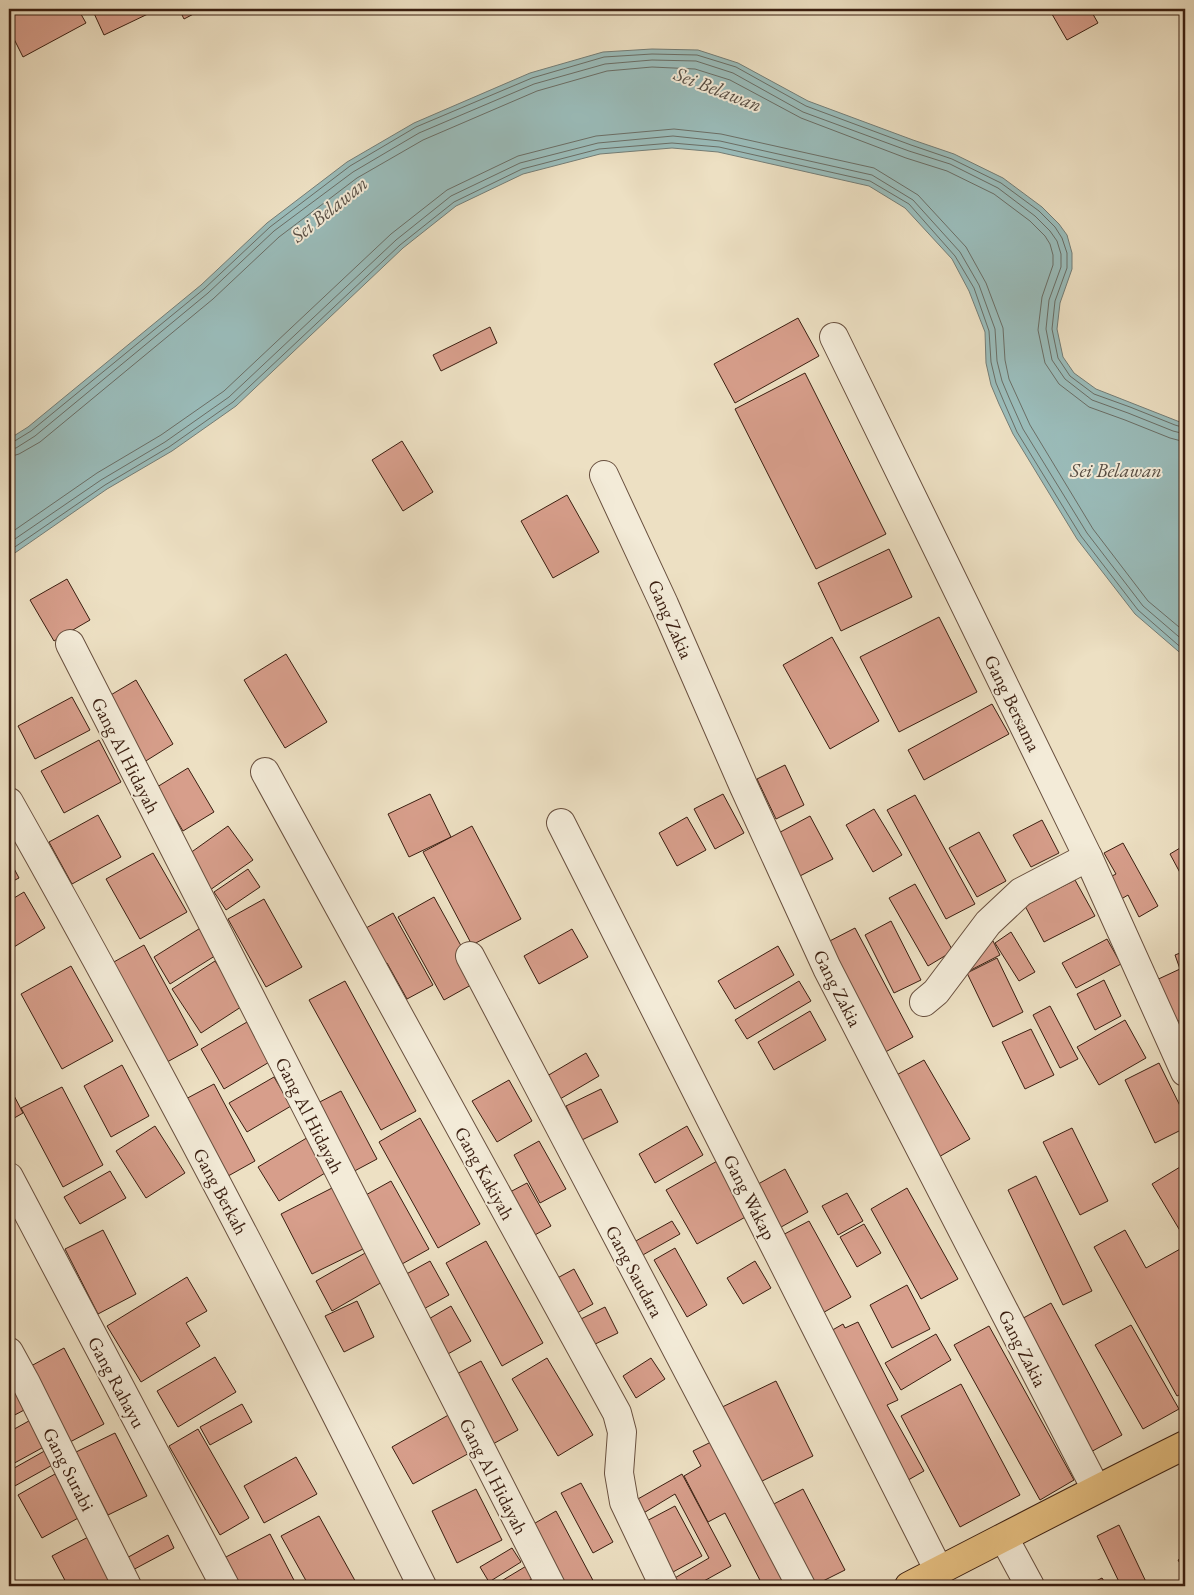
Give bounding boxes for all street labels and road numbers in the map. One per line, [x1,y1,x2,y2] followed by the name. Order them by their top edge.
[642,576,699,663] street label: Gang Zakia
[978,651,1047,756] street label: Gang Bersama
[85,693,166,818] street label: Gang Al Hidayah
[807,945,868,1032] street label: Gang Zakia
[269,1053,350,1178] street label: Gang Al Hidayah
[449,1122,521,1225] street label: Gang Kakiyah
[187,1144,254,1239] street label: Gang Berkah
[717,1150,782,1244] street label: Gang Wakap
[600,1221,670,1322] street label: Gang Saudara
[992,1305,1053,1392] street label: Gang Zakia
[82,1332,151,1432] street label: Gang Rahayu
[453,1414,534,1539] street label: Gang Al Hidayah
[37,1423,100,1516] street label: Gang Surabi

